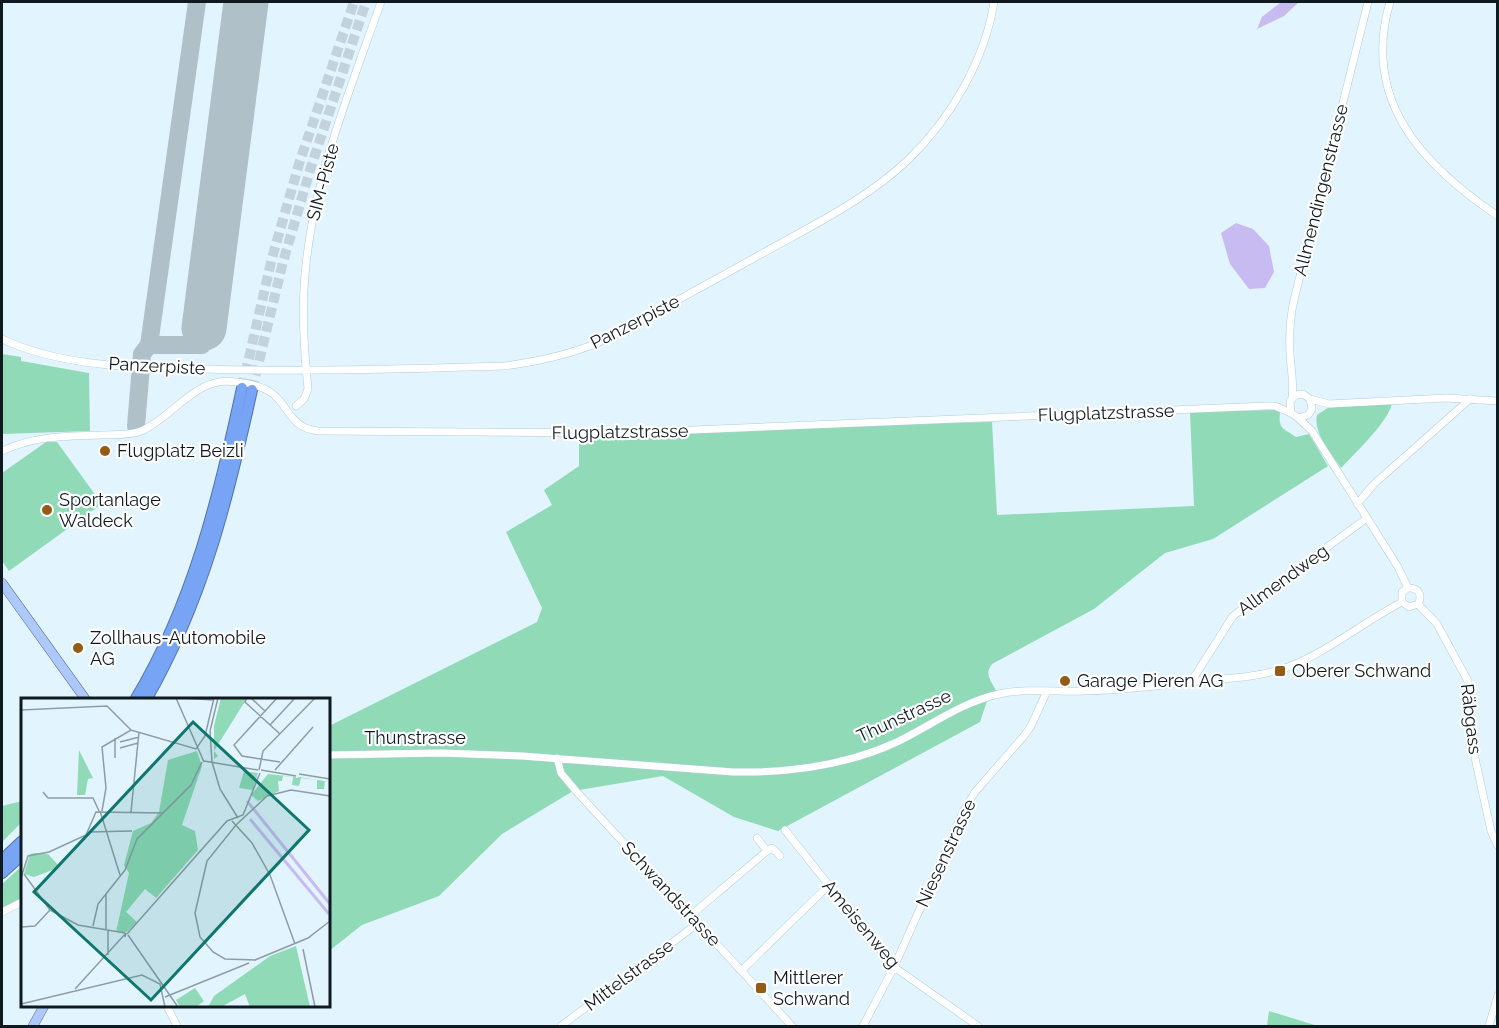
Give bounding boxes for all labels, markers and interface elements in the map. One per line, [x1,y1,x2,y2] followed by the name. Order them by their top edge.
[1289,101,1352,278] street label: Allmendingenstrasse
[302,141,343,223] street label: SIM-Piste
[587,290,683,353] street label: Panzerpiste
[108,352,206,379] street label: Panzerpiste
[1037,400,1175,425] street label: Flugplatzstrasse
[551,420,689,443] street label: Flugplatzstrasse
[117,440,244,461] place label: Flugplatz Beizli
[98,444,112,458] marker: Flugplatz Beizli
[59,489,161,531] place label: Sportanlage Waldeck
[40,503,54,517] marker: Sportanlage Waldeck
[1233,540,1332,619] street label: Allmendweg
[90,627,266,669] place label: Zollhaus-Automobile AG
[71,641,85,655] marker: Zollhaus-Automobile AG
[1292,660,1431,681] place label: Oberer Schwand
[1273,664,1287,678] marker: Oberer Schwand
[1077,670,1223,691] place label: Garage Pieren AG
[1058,674,1072,688] marker: Garage Pieren AG
[1457,682,1486,756] street label: Räbgass
[853,684,955,746] street label: Thunstrasse
[21,698,330,1007] inset map
[364,727,466,748] street label: Thunstrasse
[911,795,980,910] street label: Niesenstrasse
[617,837,726,951] street label: Schwandstrasse
[818,875,904,972] street label: Ameisenweg
[580,934,678,1015] street label: Mittelstrasse
[773,967,850,1009] place label: Mittlerer Schwand
[754,981,768,995] marker: Mittlerer Schwand

